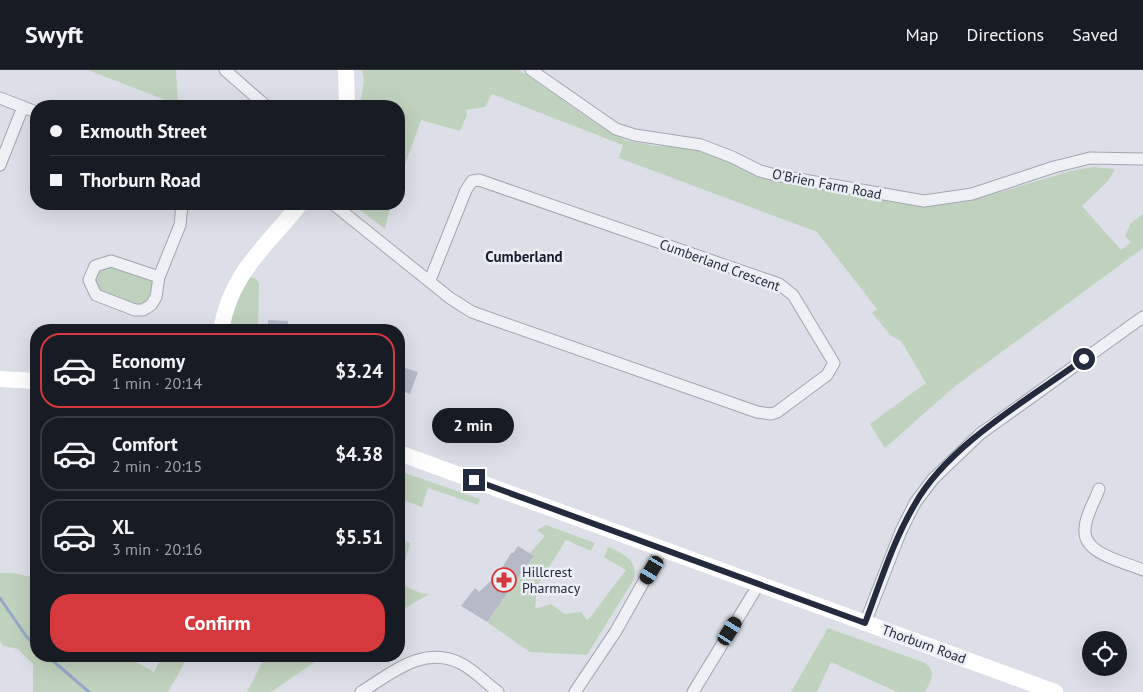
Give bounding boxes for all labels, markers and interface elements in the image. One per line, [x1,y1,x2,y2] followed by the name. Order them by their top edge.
[25,19,83,50] text: Swyft
[906,23,938,46] text: Map
[966,23,1044,46] text: Directions
[1072,23,1118,46] text: Saved
[80,119,207,143] text: Exmouth Street
[771,165,883,203] street label: O'Brien Farm Road
[80,168,201,192] text: Thorburn Road
[657,235,783,295] street label: Cumberland Crescent
[485,247,563,266] district label: Cumberland
[52,348,97,393] icon: car
[1073,348,1095,370] route start
[112,349,185,373] text: Economy
[335,359,383,383] text: $3.24
[112,373,202,393] text: 1 min · 20:14
[433,408,515,442] callout: 2 min
[453,415,493,435] text: 2 min
[52,431,97,476] icon: car
[112,432,178,456] text: Comfort
[335,442,383,466] text: $4.38
[112,456,202,476] text: 2 min · 20:15
[463,469,485,491] route end
[52,514,97,559] icon: car
[112,515,134,539] text: XL
[335,525,383,549] text: $5.51
[112,539,202,559] text: 3 min · 20:16
[637,553,666,587] car
[522,563,581,597] place label: Hillcrest Pharmacy
[491,567,517,593] pharmacy icon: Hillcrest Pharmacy
[50,594,385,652] button: Confirm
[715,614,744,648] car
[879,620,969,668] street label: Thorburn Road
[1082,631,1127,676] map controls
[1082,631,1127,676] button: locate

